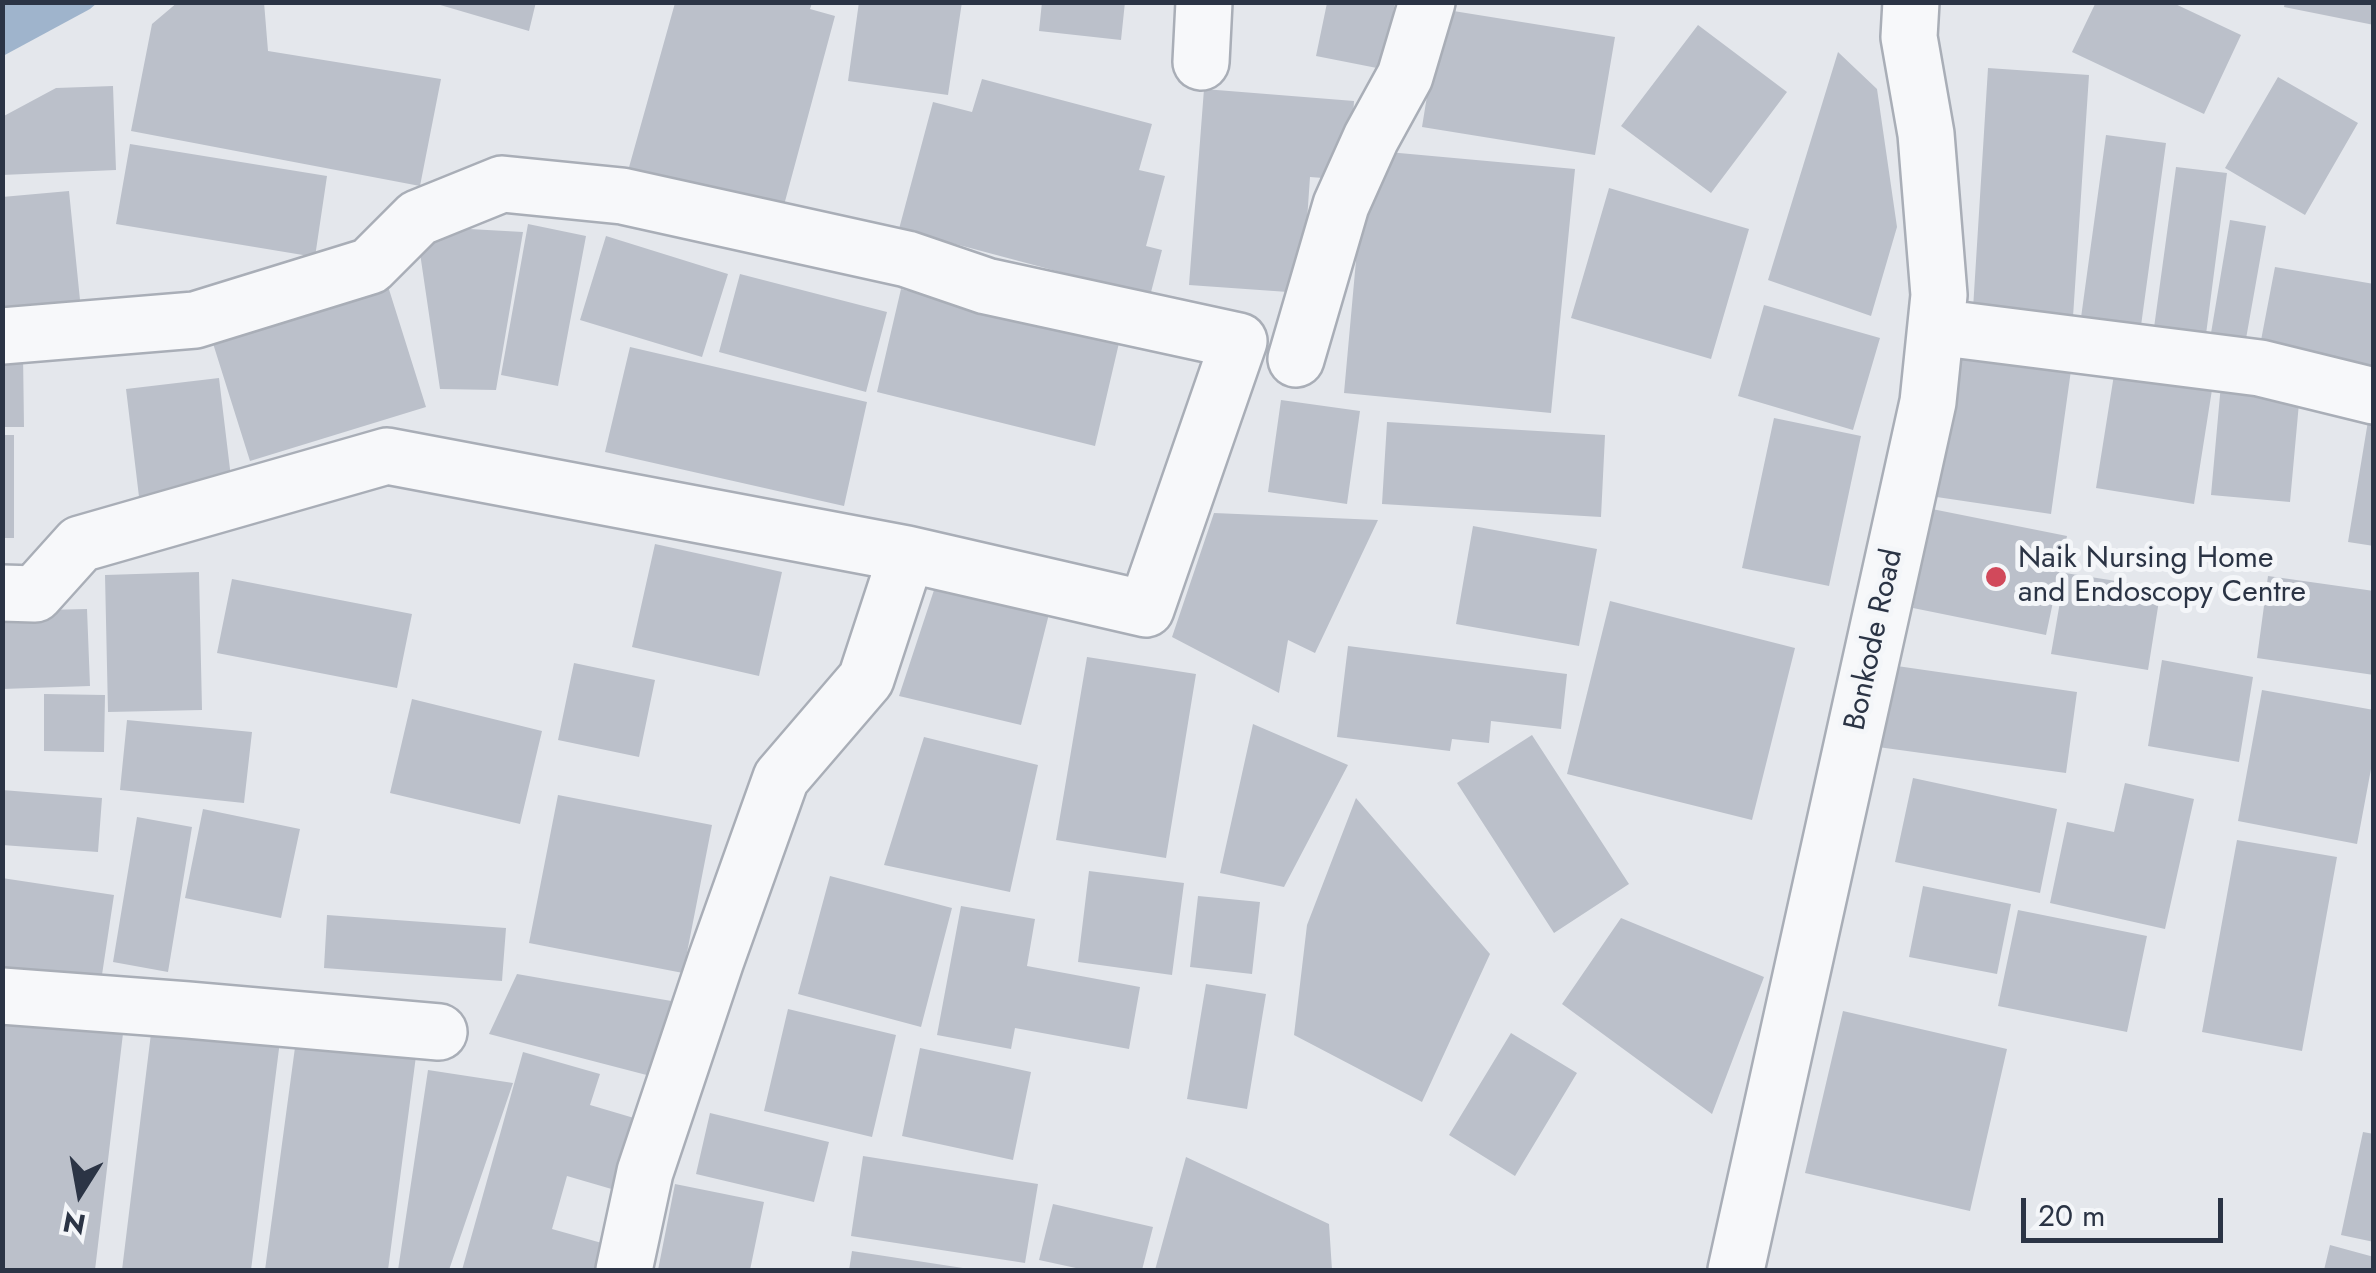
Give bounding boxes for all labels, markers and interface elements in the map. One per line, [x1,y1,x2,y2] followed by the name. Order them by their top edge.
[2018,542,2306,612] place label: Naik Nursing Home and Endoscopy Centre
[1838,546,1912,734] street label: Bonkode Road
[1983,564,2009,590] marker: Naik Nursing Home and Endoscopy Centre
[30,1143,130,1243] north arrow
[2026,1178,2228,1240] scale bar
[2038,1194,2105,1237] text: 20 m
[59,1201,89,1245] text: N

